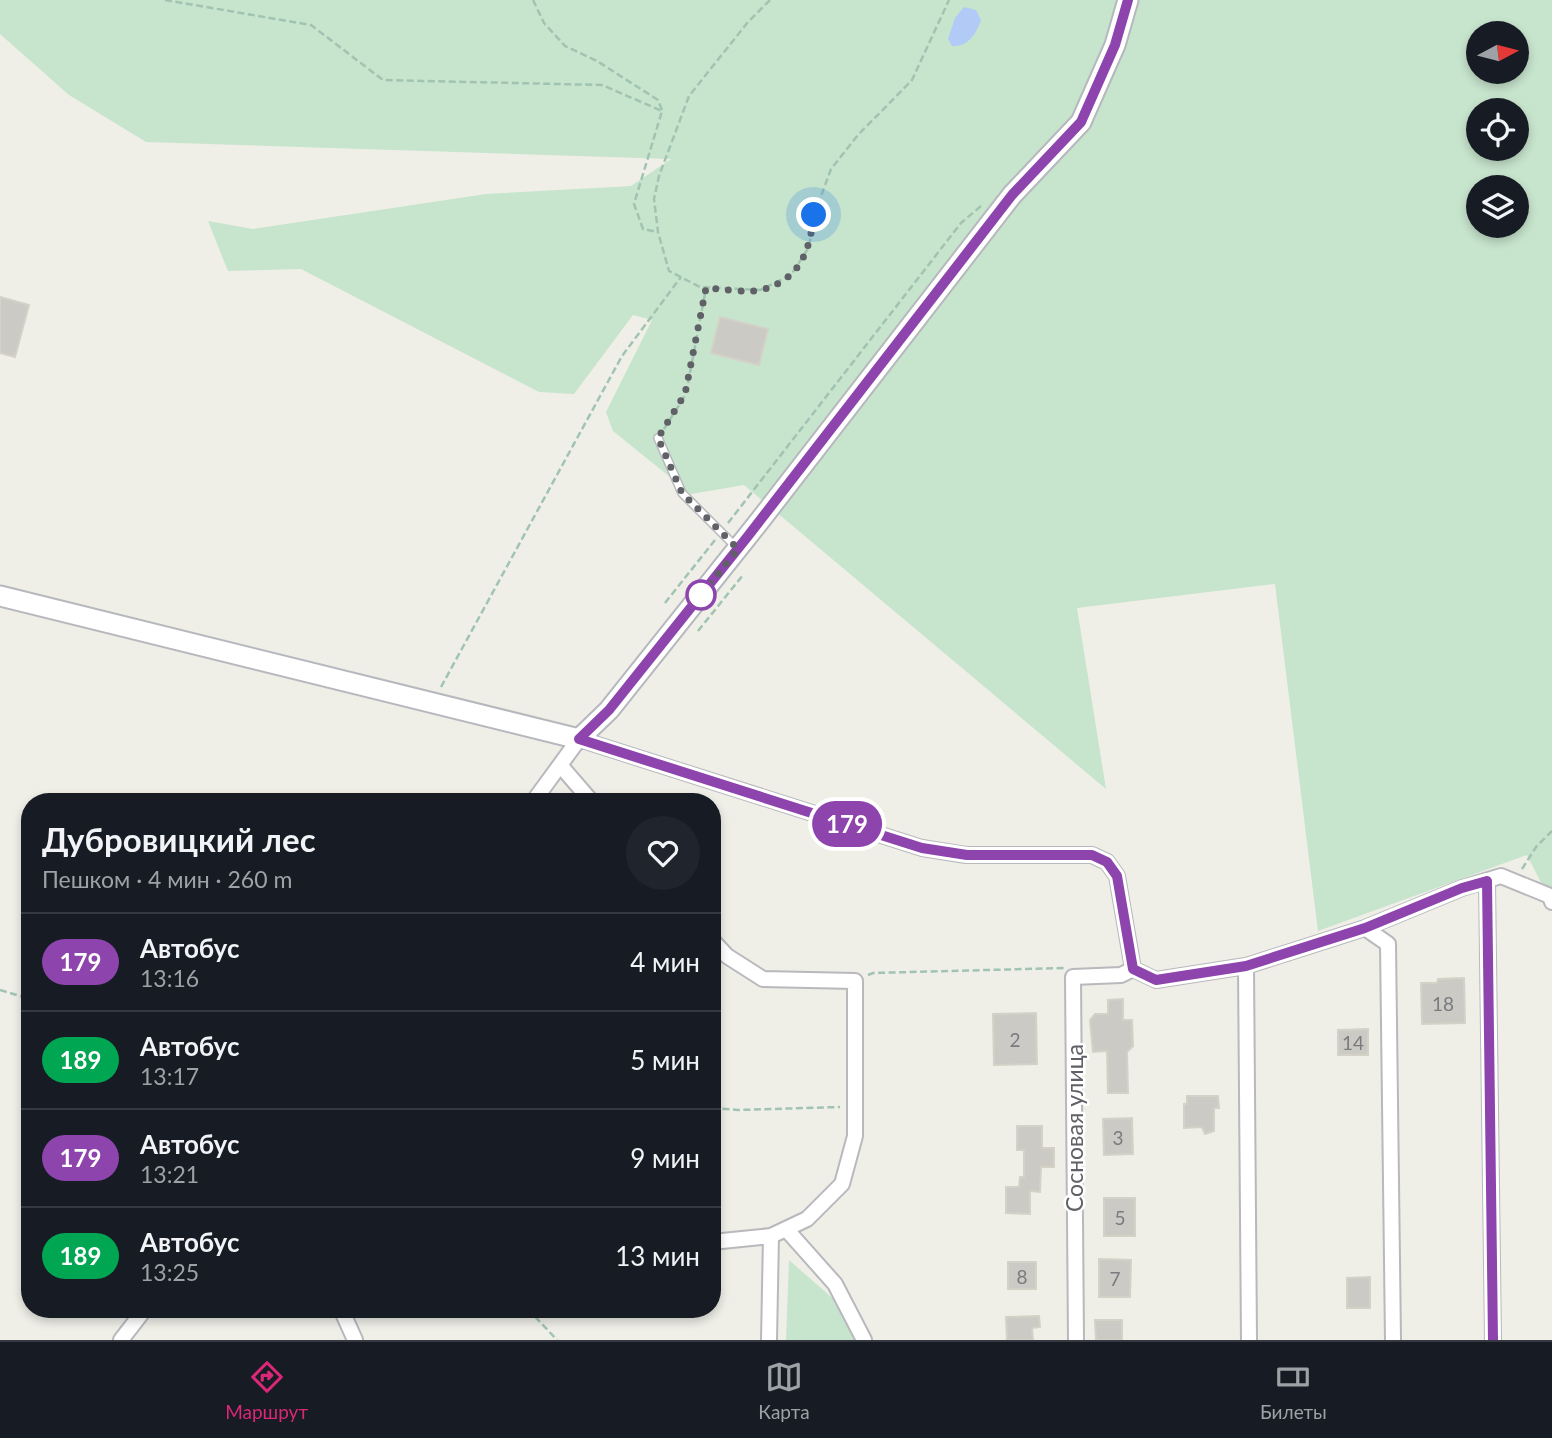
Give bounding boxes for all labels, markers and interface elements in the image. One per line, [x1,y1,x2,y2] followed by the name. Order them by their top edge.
[1466,21,1530,84] north arrow
[1466,21,1529,238] map controls
[1466,98,1529,161] button: locate
[1466,175,1529,238] button: layers
[796,197,831,232] your location
[686,580,716,610] unlabelled marker
[807,801,887,847] line badge: 179
[826,809,868,838] text: 179
[626,816,700,890] button: heart
[42,819,316,859] text: Дубровицкий лес
[42,865,292,893] text: Пешком · 4 мин · 260 m
[140,932,239,964] text: Автобус
[630,946,700,978] text: 4 мин
[60,947,101,976] text: 179
[140,964,199,992] text: 13:16
[1432,992,1454,1015] house number: 18
[1009,1028,1021,1051] house number: 2
[140,1030,239,1062] text: Автобус
[1342,1031,1364,1054] house number: 14
[630,1044,700,1076] text: 5 мин
[1060,1044,1088,1212] street label: Сосновая улица
[60,1045,101,1074] text: 189
[140,1062,199,1090] text: 13:17
[1112,1126,1124,1149] house number: 3
[140,1128,239,1160] text: Автобус
[630,1142,700,1174] text: 9 мин
[60,1143,101,1172] text: 179
[140,1160,199,1188] text: 13:21
[1114,1206,1126,1229] house number: 5
[140,1226,239,1258] text: Автобус
[615,1240,700,1272] text: 13 мин
[60,1241,101,1270] text: 189
[140,1258,199,1286] text: 13:25
[1016,1265,1028,1288] house number: 8
[1109,1267,1121,1290] house number: 7
[225,1358,308,1423] tab: Маршрут
[758,1358,810,1423] tab: Карта
[1260,1358,1327,1423] tab: Билеты

